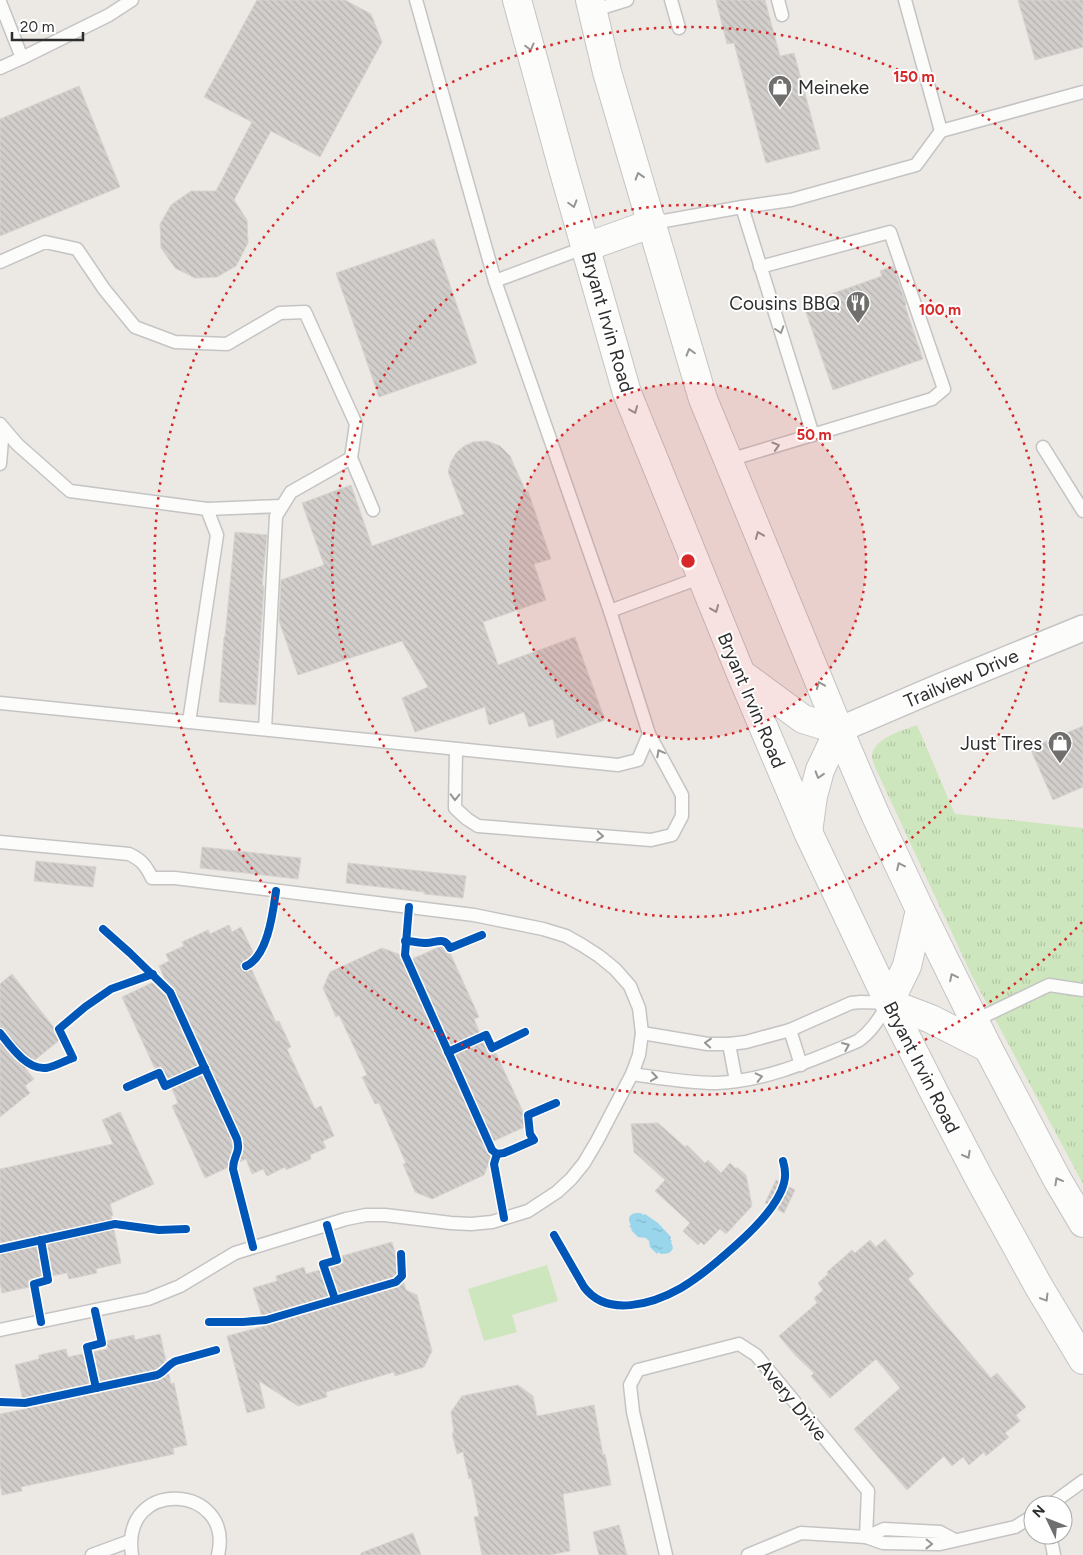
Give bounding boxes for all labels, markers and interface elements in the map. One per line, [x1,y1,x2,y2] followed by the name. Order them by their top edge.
[12,10,84,42] scale bar
[20,18,54,36] text: 20 m
[524,42,534,51] one-way arrow
[893,68,935,86] text: 150 m
[767,74,793,108] shop icon: Meineke
[798,76,869,99] place label: Meineke
[634,172,644,181] one-way arrow
[567,199,578,208] one-way arrow
[576,249,639,395] street label: Bryant Irvin Road
[845,290,871,324] restaurant icon: Cousins BBQ
[729,292,840,315] place label: Cousins BBQ
[919,301,961,319] text: 100 m
[774,326,784,334] one-way arrow
[685,347,696,356] one-way arrow
[628,405,638,414] one-way arrow
[796,426,832,444] text: 50 m
[771,441,780,451] one-way arrow
[755,531,765,540] one-way arrow
[679,552,697,570] centre of rings
[708,604,719,613] one-way arrow
[713,629,790,771] street label: Bryant Irvin Road
[900,644,1022,713] street label: Trailview Drive
[816,681,827,690] one-way arrow
[1047,730,1073,764] shop icon: Just Tires
[960,732,1042,755] place label: Just Tires
[656,750,666,759] one-way arrow
[815,770,825,778] one-way arrow
[450,794,460,802] one-way arrow
[596,830,604,841] one-way arrow
[896,862,906,871] one-way arrow
[949,973,959,982] one-way arrow
[878,997,965,1137] street label: Bryant Irvin Road
[703,1038,711,1049] one-way arrow
[841,1041,850,1052] one-way arrow
[651,1071,659,1082] one-way arrow
[755,1072,764,1083] one-way arrow
[961,1150,971,1159] one-way arrow
[1055,1178,1065,1187] one-way arrow
[1039,1292,1049,1301] one-way arrow
[753,1355,832,1446] street label: Avery Drive
[1023,1495,1073,1545] north arrow
[1029,1502,1049,1521] text: N
[926,1539,933,1549] one-way arrow

